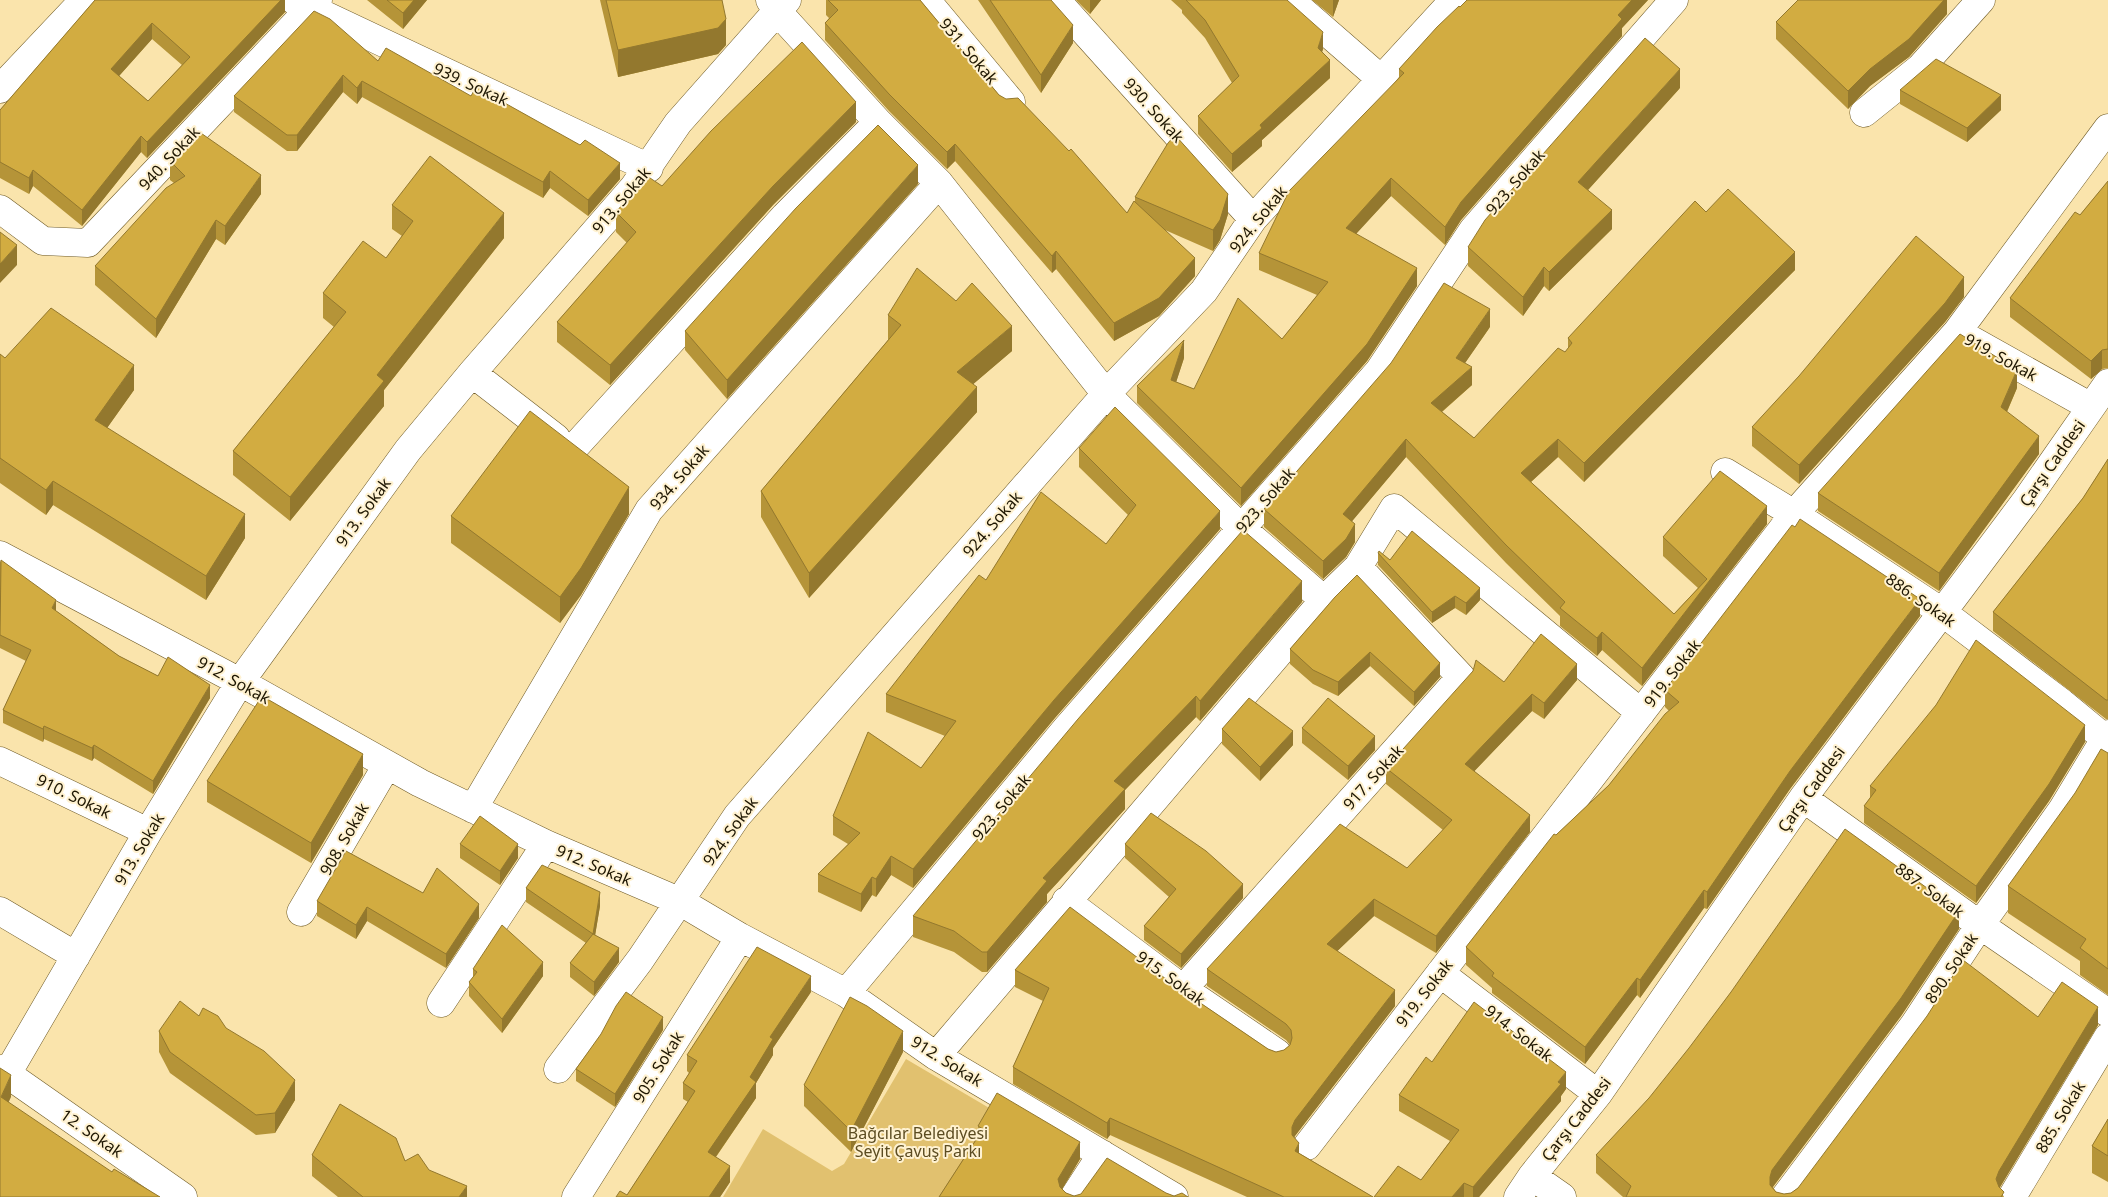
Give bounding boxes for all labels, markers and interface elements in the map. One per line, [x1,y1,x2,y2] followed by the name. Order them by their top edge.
[935,13,1004,89] street label: 931. Sokak
[430,57,513,111] street label: 939. Sokak
[1119,73,1189,148] street label: 930. Sokak
[134,121,205,195] street label: 940. Sokak
[1480,144,1550,220] street label: 923. Sokak
[587,162,656,238] street label: 913. Sokak
[1224,180,1292,257] street label: 924. Sokak
[1960,328,2042,386] street label: 919. Sokak
[2014,415,2090,511] street label: Çarşı Caddesi
[644,439,714,515] street label: 934. Sokak
[1230,462,1300,538] street label: 923. Sokak
[330,473,396,551] street label: 913. Sokak
[957,486,1027,562] street label: 924. Sokak
[1882,568,1961,632] street label: 886. Sokak
[1639,634,1706,711] street label: 919. Sokak
[193,651,275,709] street label: 912. Sokak
[1338,739,1408,814] street label: 917. Sokak
[1772,742,1850,836] street label: Çarşı Caddesi
[33,768,115,824] street label: 910. Sokak
[967,769,1036,845] street label: 923. Sokak
[697,792,763,870] street label: 924. Sokak
[314,798,374,879] street label: 908. Sokak
[109,808,169,889] street label: 913. Sokak
[553,839,636,891] street label: 912. Sokak
[1891,857,1969,923] street label: 887. Sokak
[1919,928,1983,1007] street label: 890. Sokak
[1132,945,1210,1011] street label: 915. Sokak
[1391,954,1458,1031] street label: 919. Sokak
[1481,1000,1558,1067] street label: 914. Sokak
[627,1027,689,1107] street label: 905. Sokak
[907,1030,987,1092] street label: 912. Sokak
[1536,1072,1616,1166] street label: Çarşı Caddesi
[2030,1076,2090,1157] street label: 885. Sokak
[56,1104,128,1163] street label: 12. Sokak
[848,1122,988,1162] park label: Bağcılar Belediyesi Seyit Çavuş Parkı

